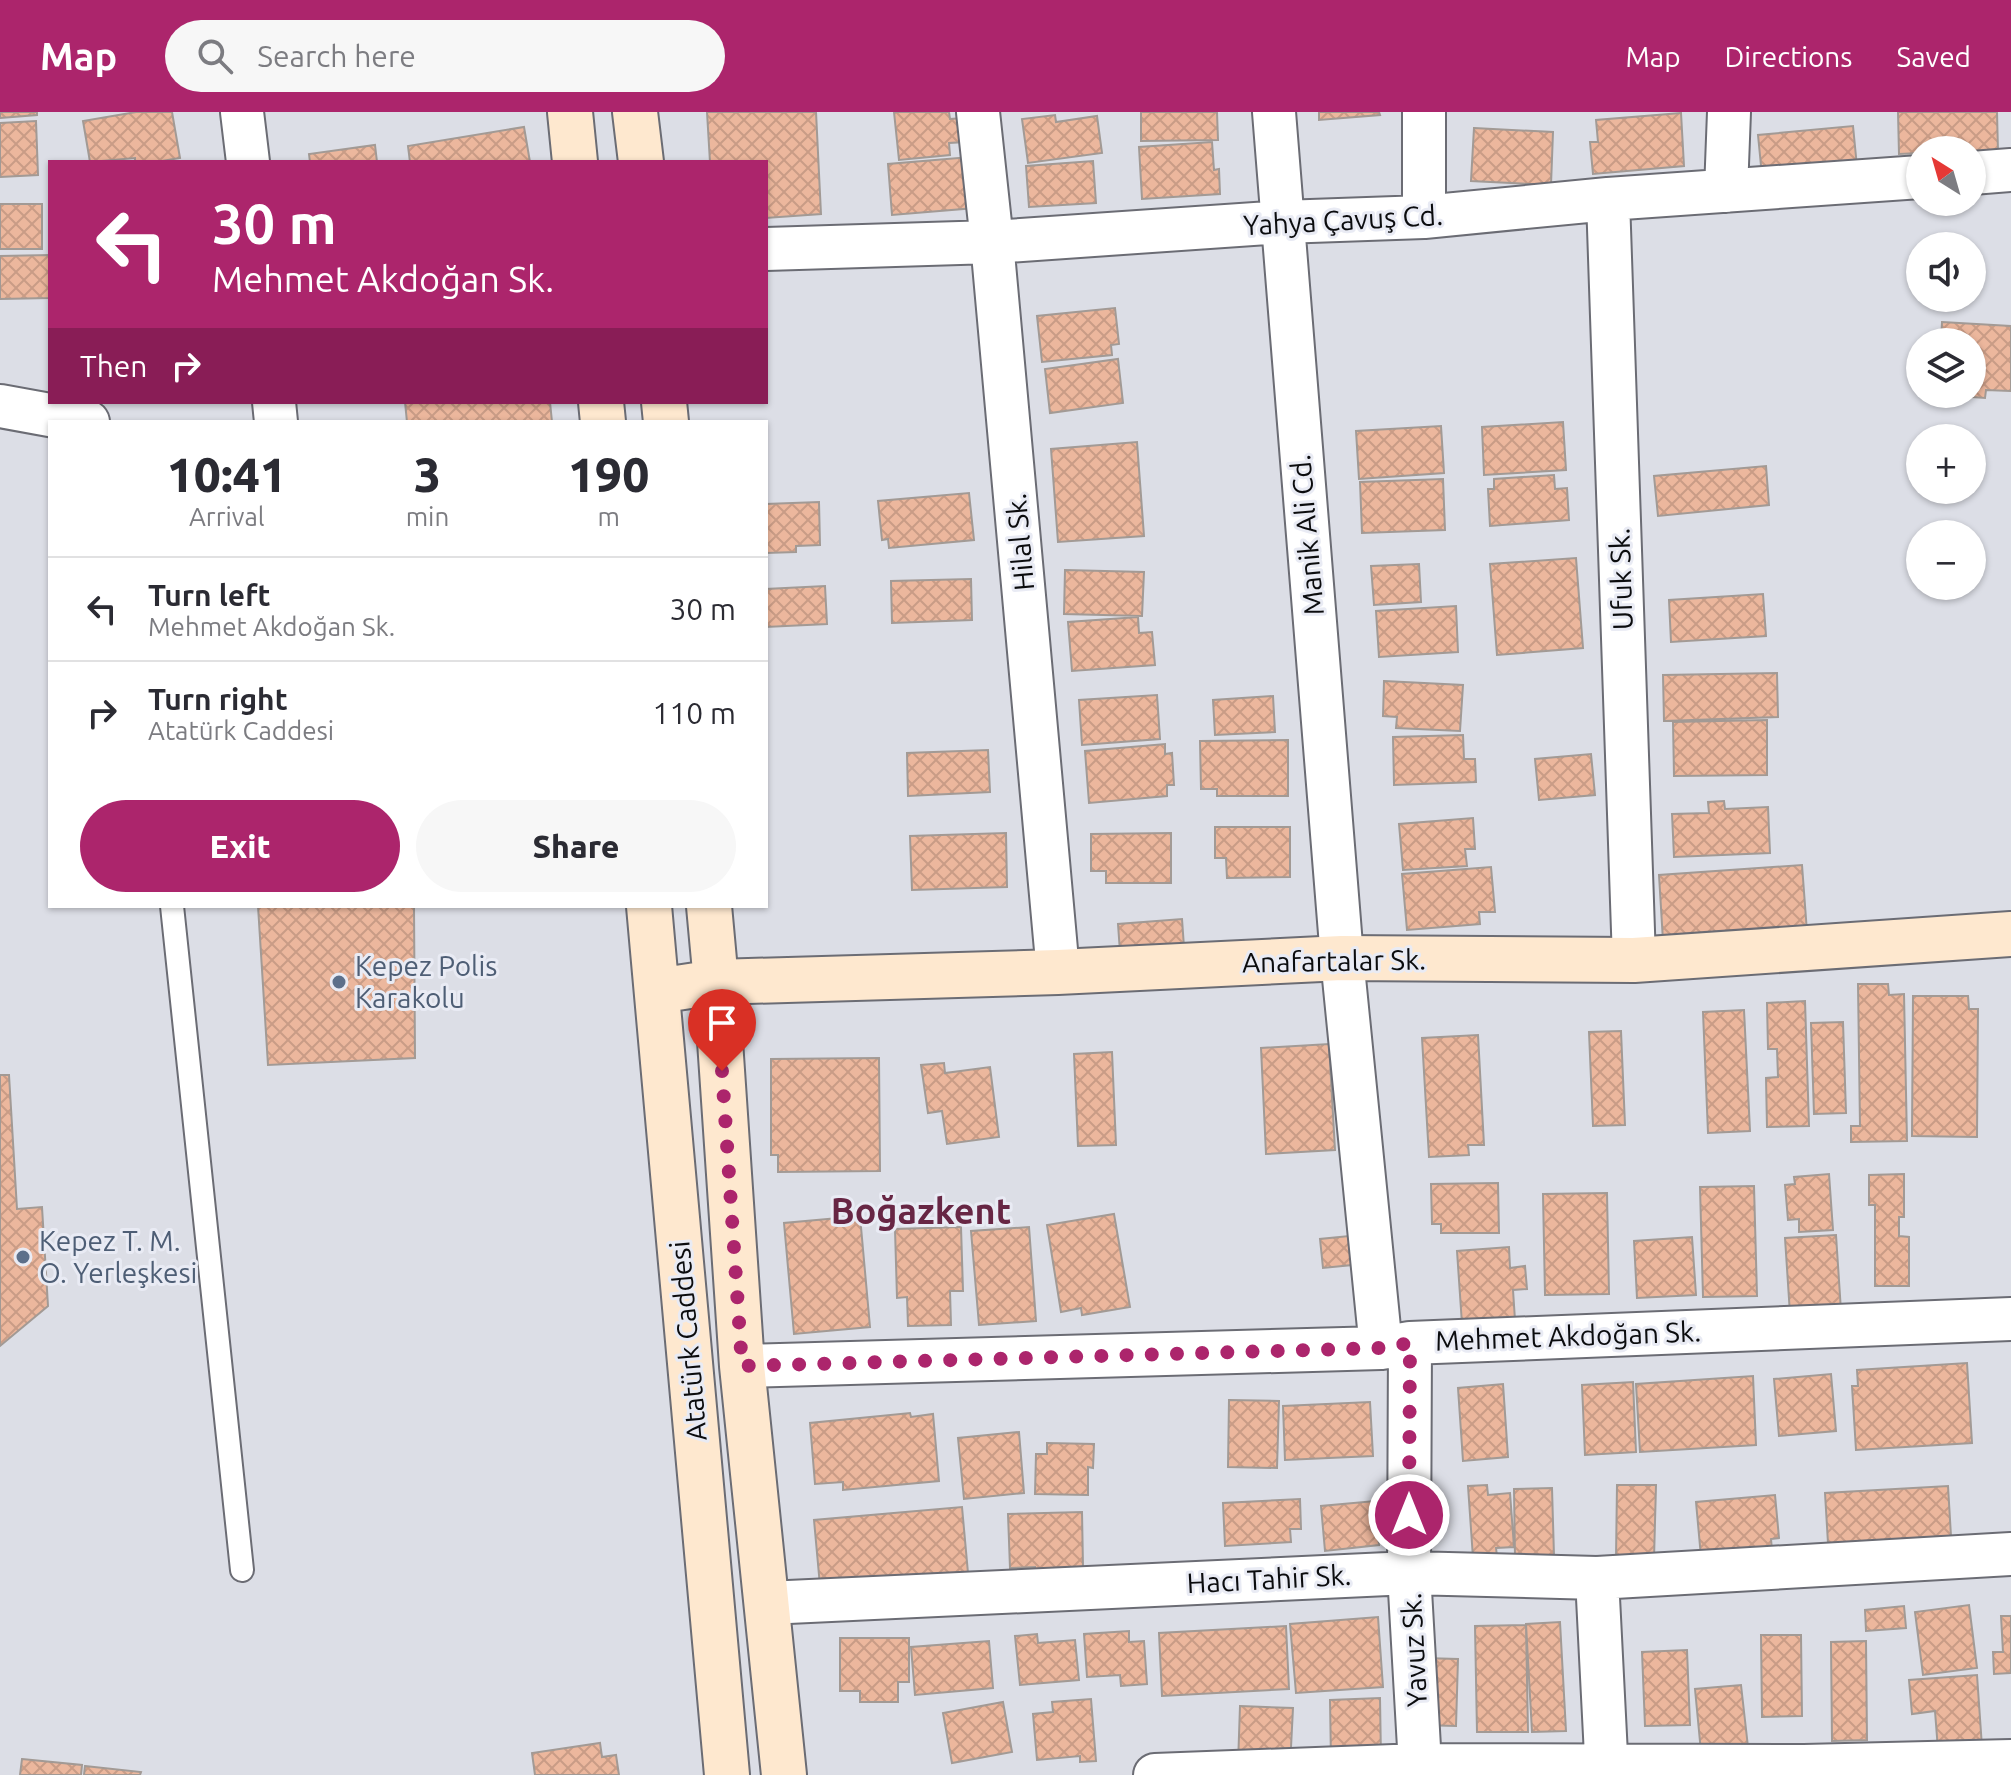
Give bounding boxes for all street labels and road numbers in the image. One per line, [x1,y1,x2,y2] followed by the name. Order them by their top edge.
[1242,199,1444,240] street label: Yahya Çavuş Cd.
[1284,453,1329,617] street label: Manik Ali Cd.
[1000,492,1039,592] street label: Hilal Sk.
[1603,527,1638,631] street label: Ufuk Sk.
[1242,943,1426,978] street label: Anafartalar Sk.
[663,1240,712,1442] street label: Atatürk Caddesi
[1434,1315,1701,1356] street label: Mehmet Akdoğan Sk.
[1186,1559,1352,1598] street label: Hacı Tahir Sk.
[1395,1592,1432,1708] street label: Yavuz Sk.

